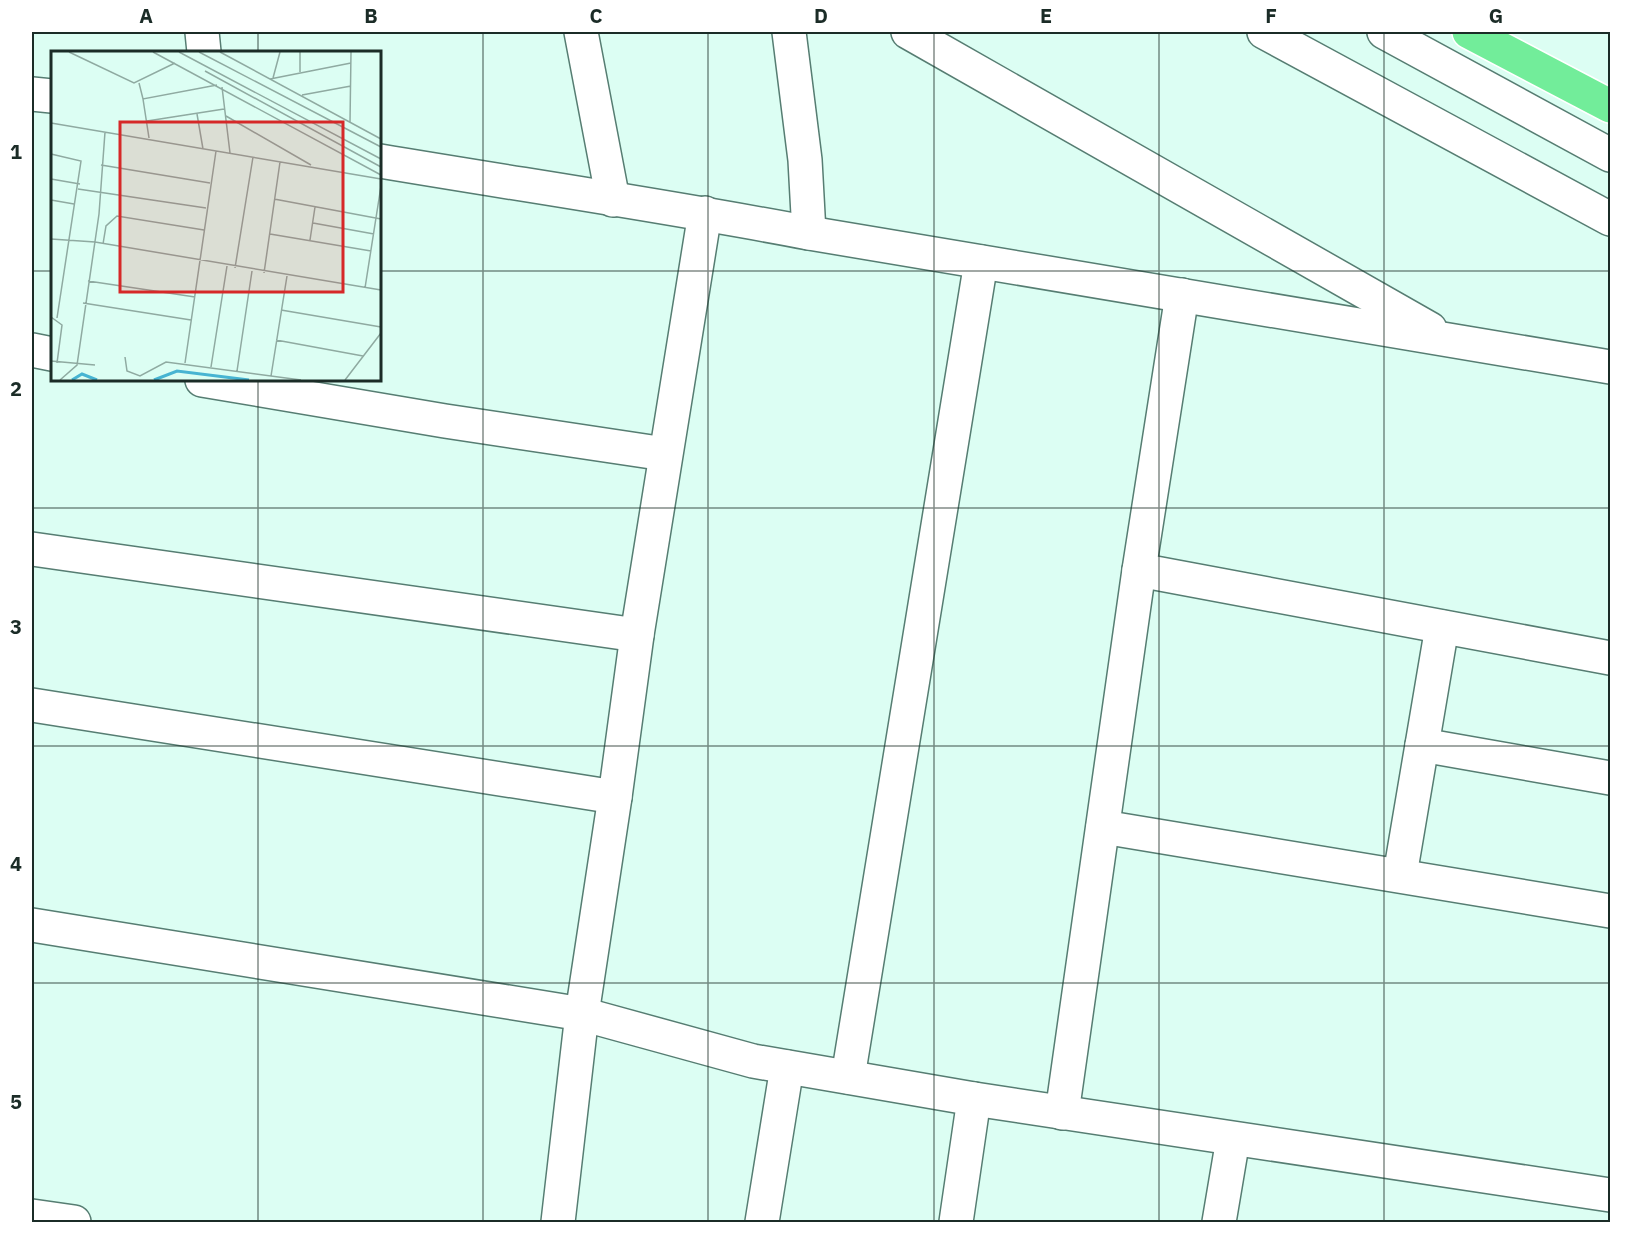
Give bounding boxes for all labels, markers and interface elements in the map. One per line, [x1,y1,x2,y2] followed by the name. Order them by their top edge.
[139,2,153,29] text: A
[364,2,378,29] text: B
[589,2,603,29] text: C
[814,2,828,29] text: D
[1040,2,1052,29] text: E
[1265,2,1277,29] text: F
[1489,2,1503,29] text: G
[51,51,381,381] inset map
[10,138,22,165] text: 1
[10,375,22,402] text: 2
[10,613,22,640] text: 3
[10,850,22,877] text: 4
[10,1088,22,1115] text: 5

